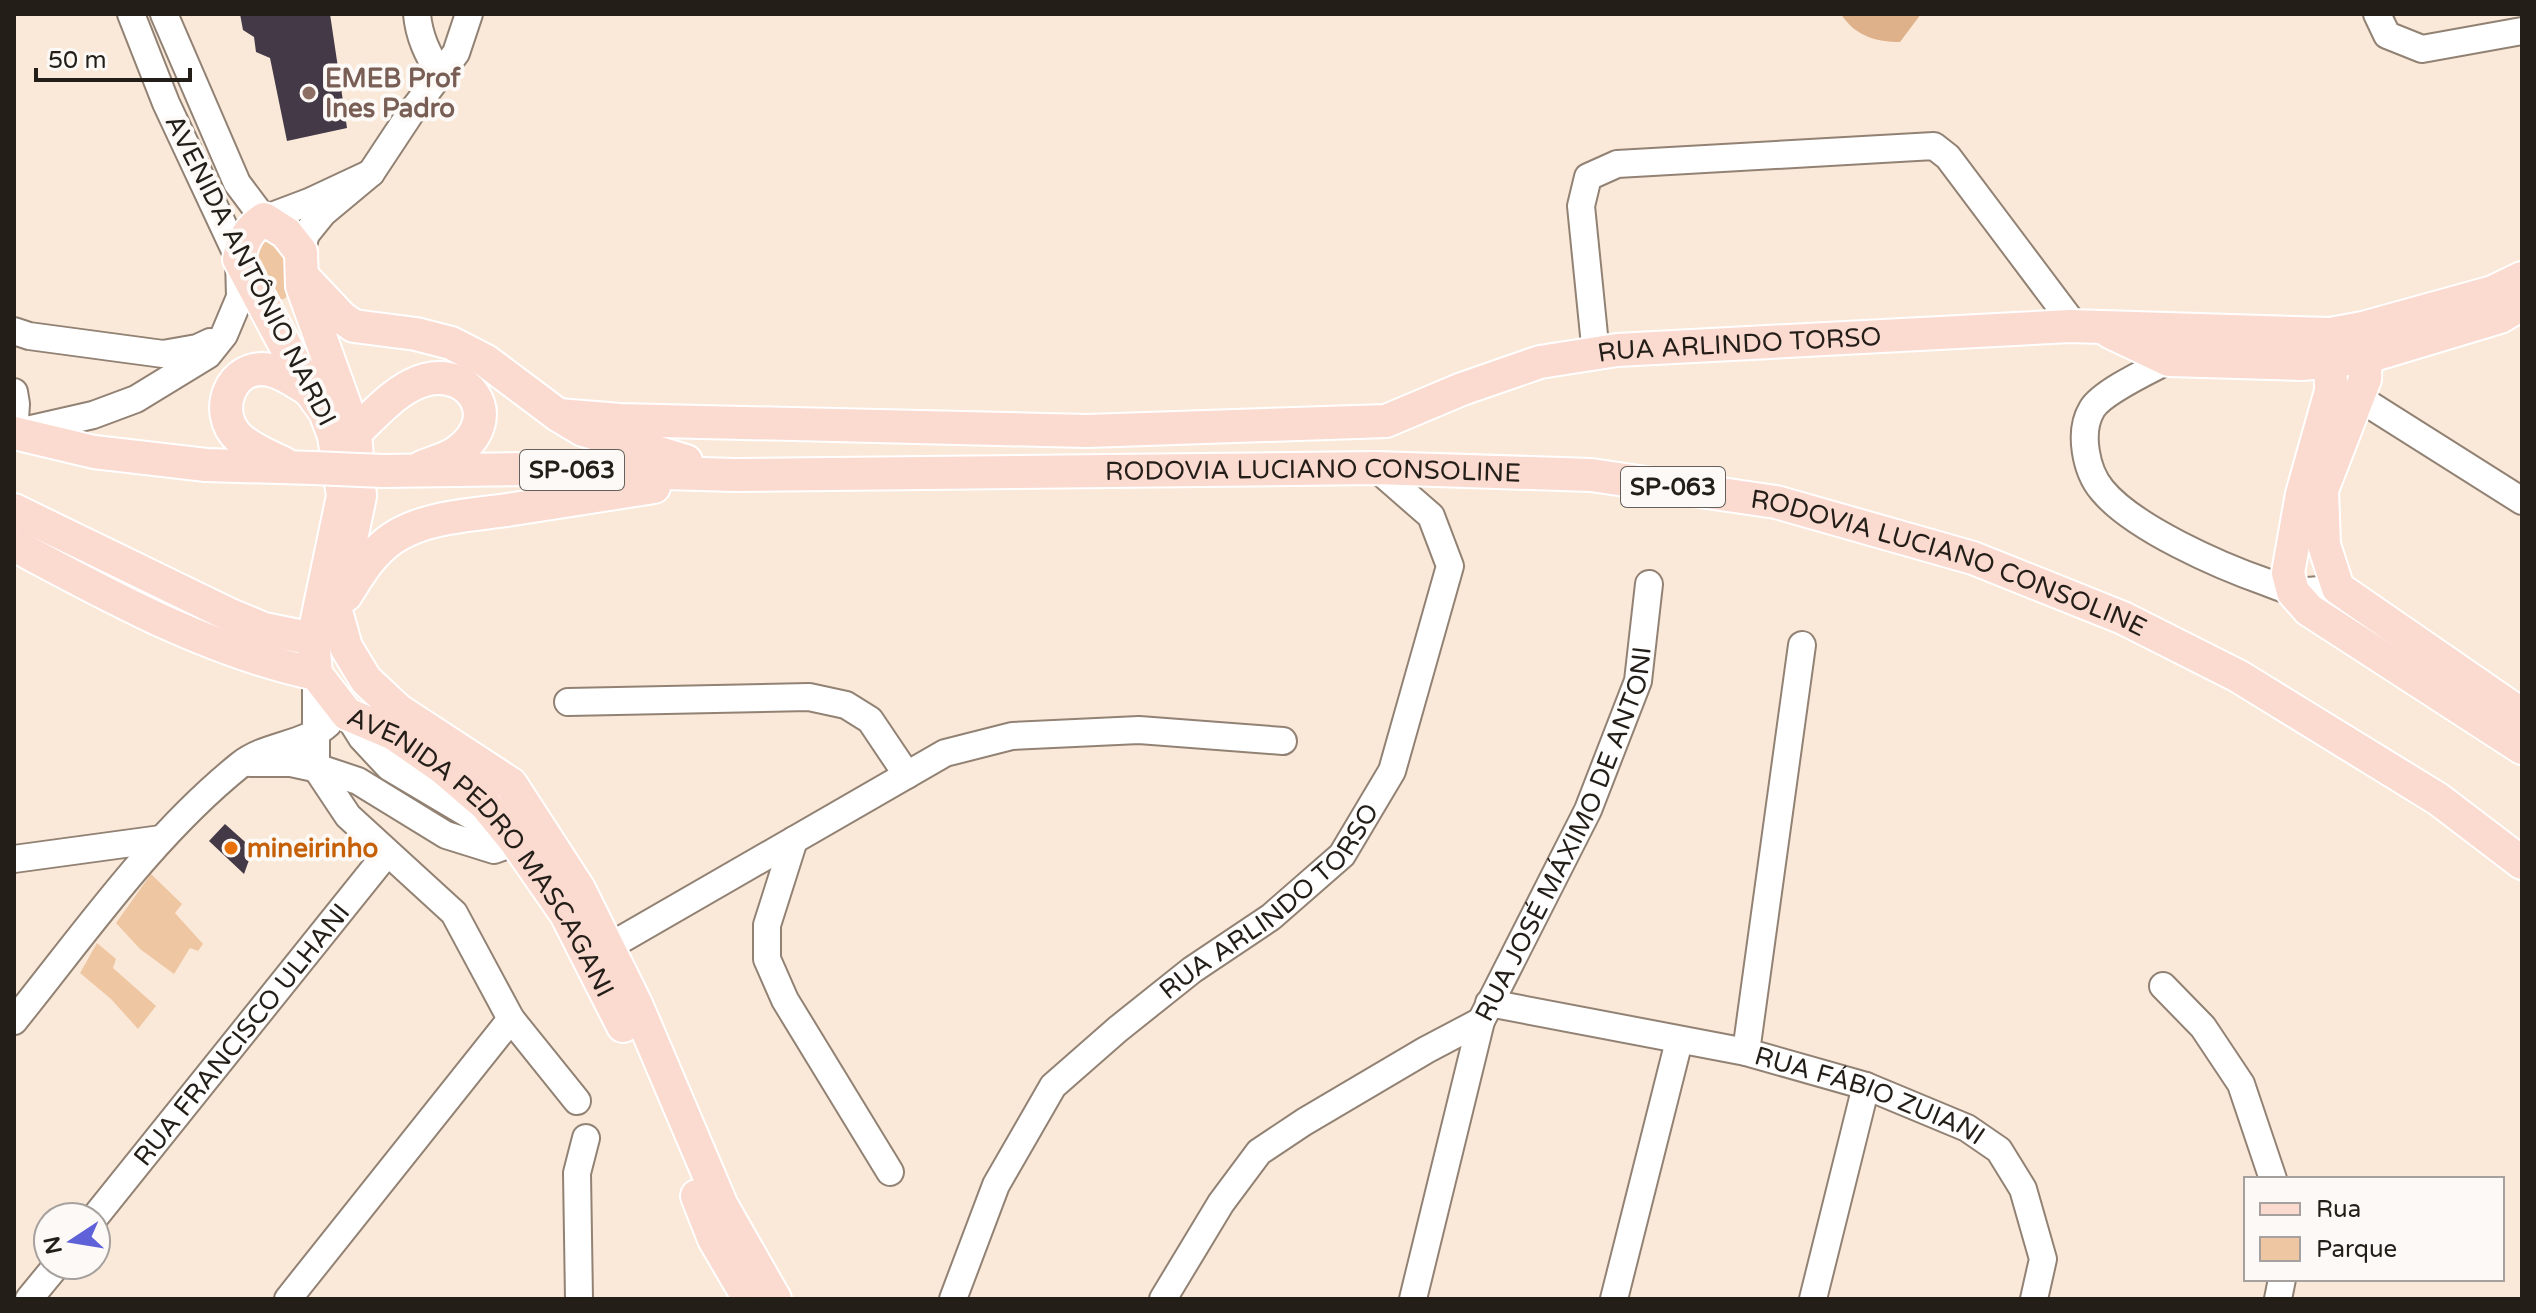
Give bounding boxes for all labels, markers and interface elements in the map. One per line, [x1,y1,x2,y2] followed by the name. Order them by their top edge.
[36,32,190,82] scale bar
[48,46,106,75] text: 50 m
[325,63,462,124] place label: EMEB Prof Ines Padro
[300,84,318,102] marker: EMEB Prof Ines Padro
[158,110,343,431] street label: AVENIDA ANTÔNIO NARDI
[1595,321,1882,369] street label: RUA ARLINDO TORSO
[520,450,624,490] road number: SP-063
[1105,453,1521,489] street label: RODOVIA LUCIANO CONSOLINE
[1621,467,1725,507] road number: SP-063
[1749,484,2152,643] street label: RODOVIA LUCIANO CONSOLINE
[1469,645,1658,1026] street label: RUA JOSÉ MÁXIMO DE ANTONI
[343,701,621,1002] street label: AVENIDA PEDRO MASCAGANI
[1153,798,1385,1006] street label: RUA ARLINDO TORSO
[247,833,378,864] place label: mineirinho
[222,839,240,857] marker: mineirinho
[127,897,356,1172] street label: RUA FRANCISCO ULHANI
[1751,1040,1991,1152] street label: RUA FÁBIO ZUIANI
[2244,1177,2504,1281] legend
[2316,1195,2361,1224] text: Rua
[32,1201,112,1281] north arrow
[39,1234,68,1256] text: N
[2316,1235,2397,1264] text: Parque

